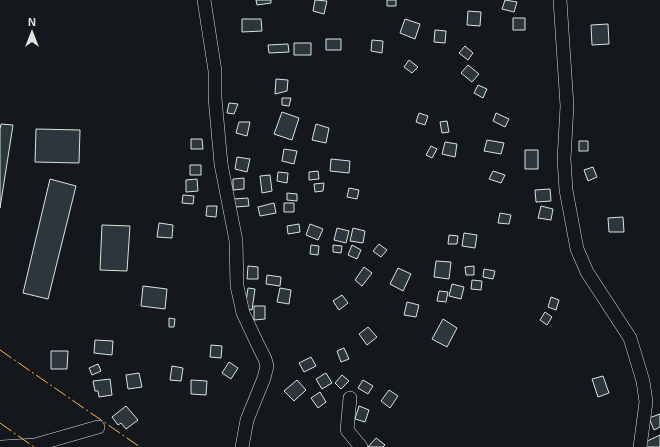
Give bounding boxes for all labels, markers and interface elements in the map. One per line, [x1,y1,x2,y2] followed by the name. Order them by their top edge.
[12,12,52,52] north arrow
[28,16,36,28] text: N

